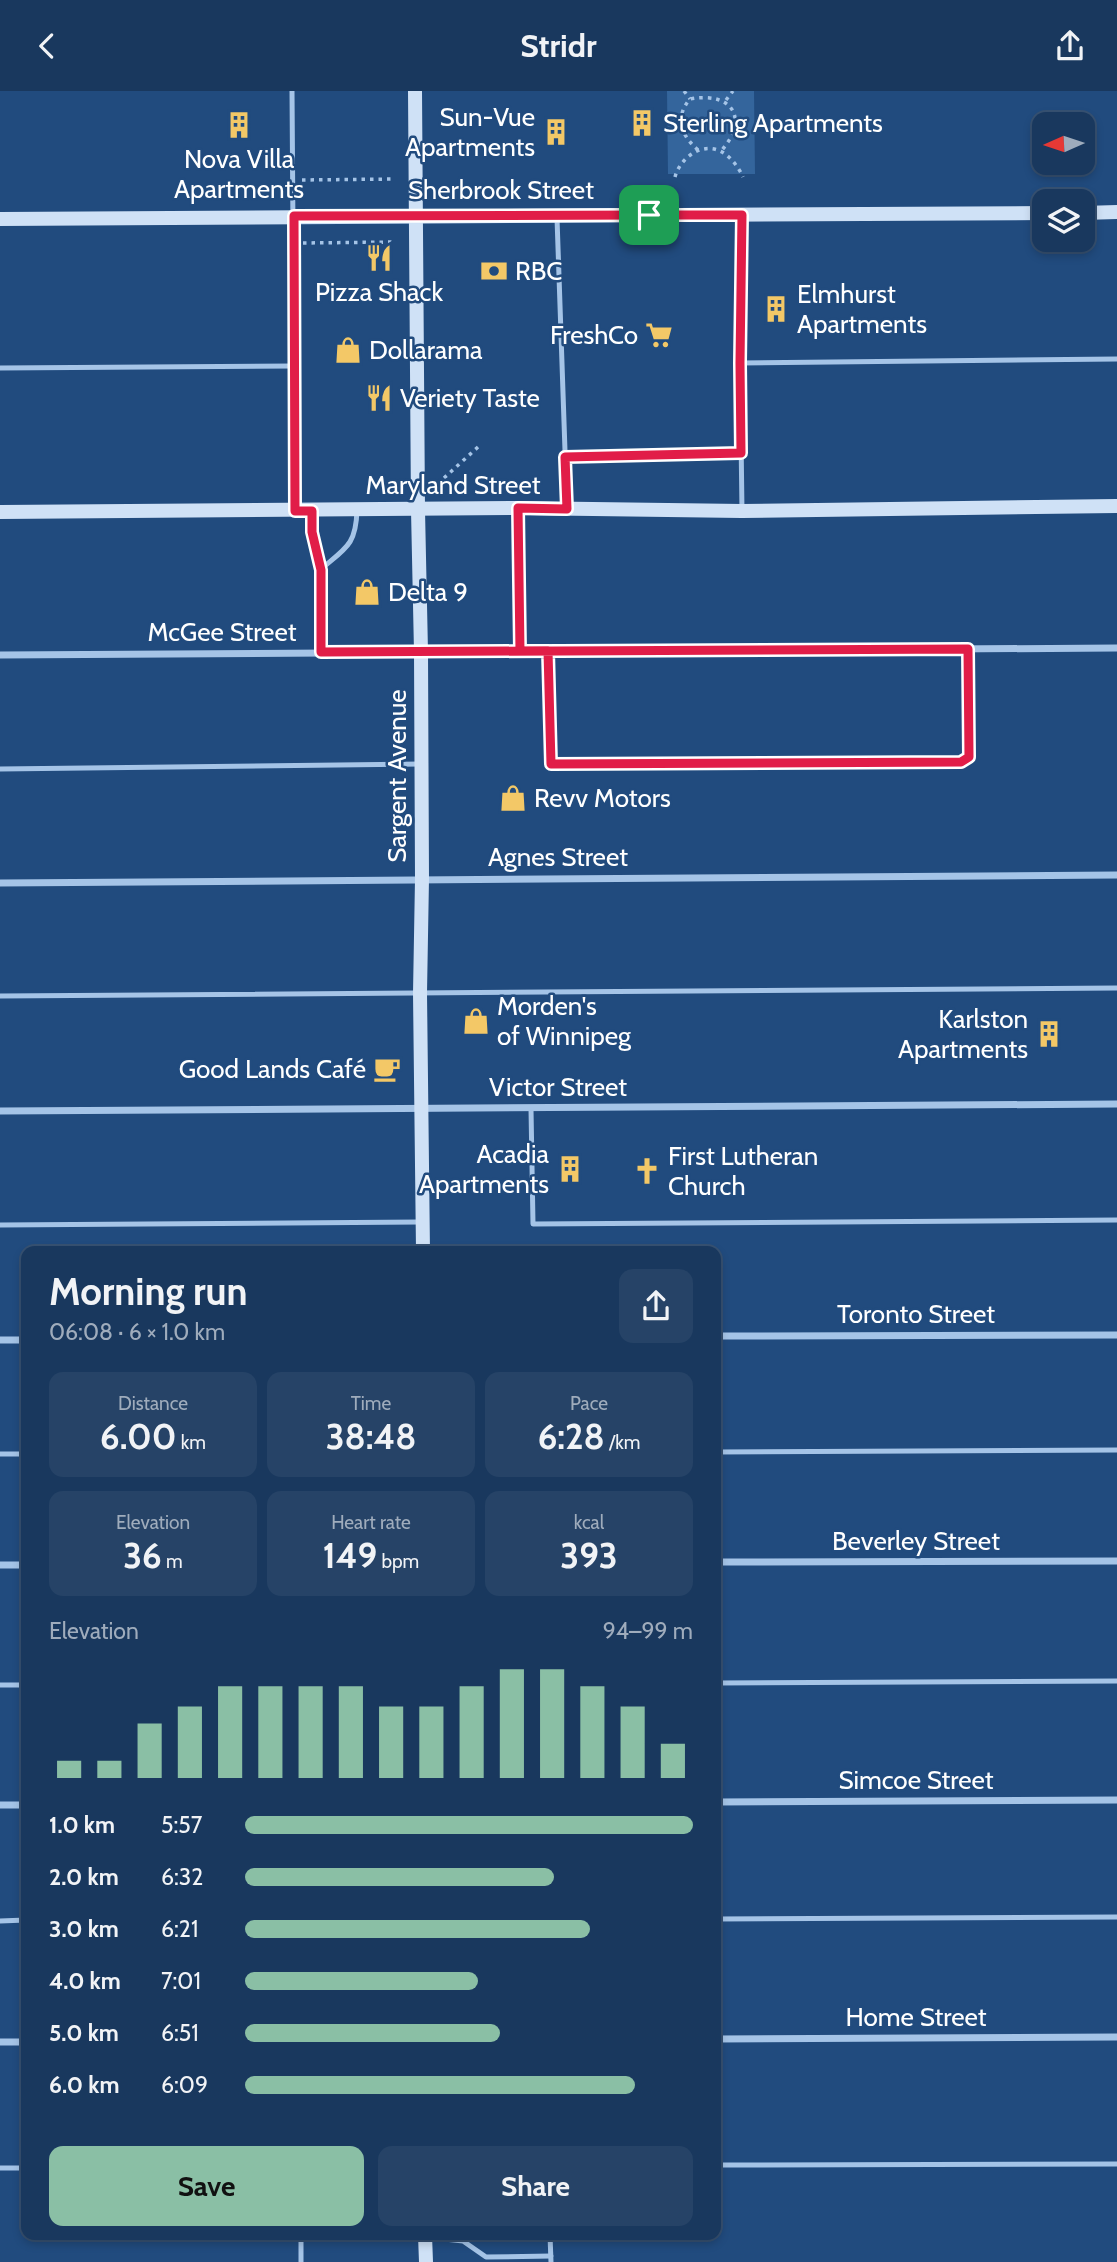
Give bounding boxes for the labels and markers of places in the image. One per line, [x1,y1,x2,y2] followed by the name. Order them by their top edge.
[405,101,535,163] place label: Sun-Vue Apartments
[663,107,883,139] place label: Sterling Apartments
[627,108,657,138] building icon: Sterling Apartments
[224,110,254,140] building icon: Nova Villa Apartments
[541,117,571,147] building icon: Sun-Vue Apartments
[174,143,304,205] place label: Nova Villa Apartments
[619,185,679,245] pin
[364,243,394,273] restaurant icon: Pizza Shack
[515,255,562,287] place label: RBC
[479,256,509,286] bank icon: RBC
[315,276,443,308] place label: Pizza Shack
[797,278,927,340] place label: Elmhurst Apartments
[761,294,791,324] building icon: Elmhurst Apartments
[550,319,638,351] place label: FreshCo
[644,320,674,350] supermarket icon: FreshCo
[369,334,483,366] place label: Dollarama
[333,335,363,365] shop icon: Dollarama
[400,382,540,414] place label: Veriety Taste
[364,383,394,413] restaurant icon: Veriety Taste
[388,576,468,608] place label: Delta 9
[352,577,382,607] shop icon: Delta 9
[534,782,671,814] place label: Revv Motors
[498,783,528,813] shop icon: Revv Motors
[497,990,632,1052] place label: Morden's of Winnipeg
[898,1003,1028,1065] place label: Karlston Apartments
[461,1006,491,1036] shop icon: Morden's of Winnipeg
[1034,1019,1064,1049] building icon: Karlston Apartments
[179,1053,366,1085] place label: Good Lands Café
[372,1054,402,1084] cafe icon: Good Lands Café
[419,1138,550,1200] place label: Acadia Apartments
[668,1140,818,1202] place label: First Lutheran Church
[555,1154,585,1184] building icon: Acadia Apartments
[632,1156,662,1186] church icon: First Lutheran Church

